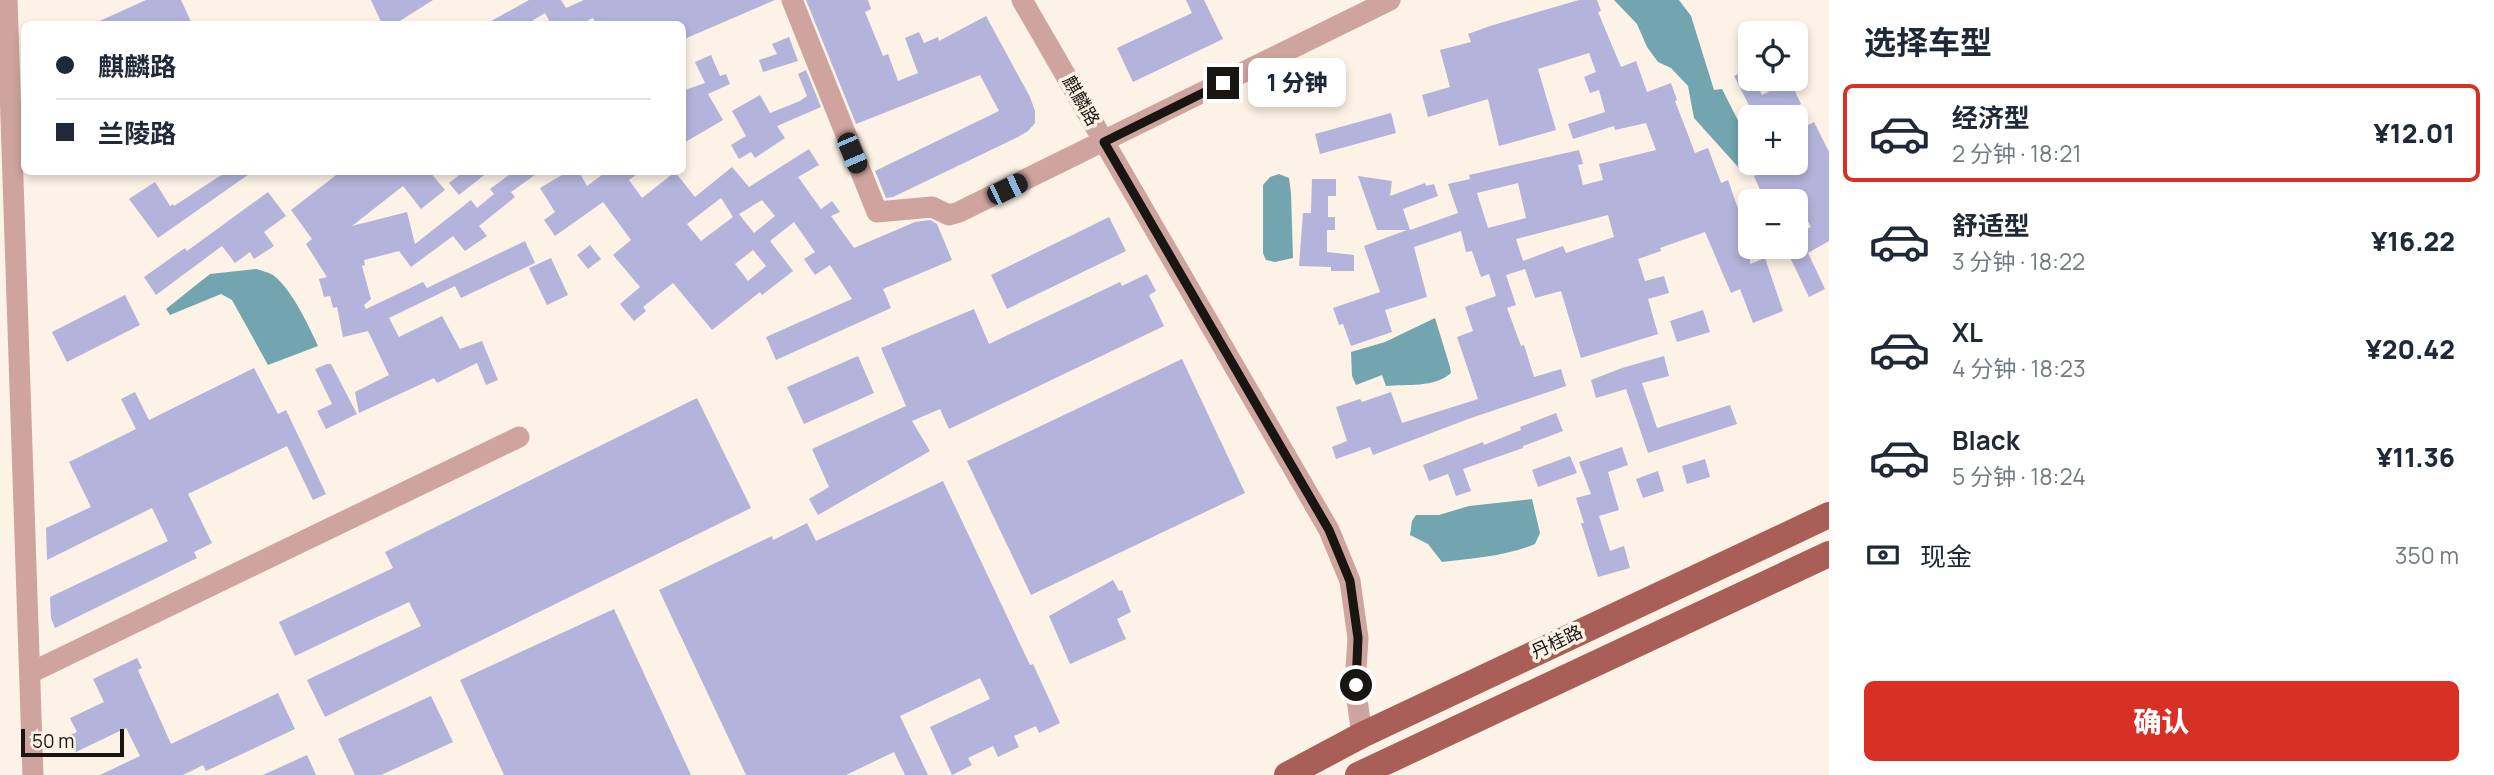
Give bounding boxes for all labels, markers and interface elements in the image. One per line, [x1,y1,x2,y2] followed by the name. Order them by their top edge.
[1864,20,1992,64] text: 选择车型
[1738,21,1808,259] map controls
[1738,21,1808,91] button: locate
[98,48,176,84] text: 麒麟路
[1248,58,1346,108] callout: 1 分钟
[1266,66,1328,98] text: 1 分钟
[1207,67,1239,99] route end
[1058,71,1106,130] street label: 麒麟路
[1952,99,2030,135] text: 经济型
[1868,102,1931,165] icon: car
[1738,105,1808,175] button: +
[98,115,176,151] text: 兰陵路
[2373,115,2455,151] text: ¥12.01
[835,130,870,176] car
[1952,137,2081,169] text: 2 分钟 · 18:21
[984,170,1031,208] car
[1738,189,1808,259] button: −
[1952,207,2030,243] text: 舒适型
[1868,210,1931,273] icon: car
[2371,223,2455,259] text: ¥16.22
[1952,245,2085,277] text: 3 分钟 · 18:22
[1952,314,1983,350] text: XL
[1868,318,1931,381] icon: car
[2365,331,2455,367] text: ¥20.42
[1952,352,2086,384] text: 4 分钟 · 18:23
[1952,422,2020,458] text: Black
[1868,426,1931,489] icon: car
[2376,439,2455,475] text: ¥11.36
[1952,460,2086,492] text: 5 分钟 · 18:24
[1864,536,1902,574] icon: cash
[1920,538,1972,574] text: 现金
[2395,539,2459,571] text: 350 m
[1527,619,1586,663] street label: 丹桂路
[1340,669,1372,701] route start
[1864,681,2459,761] button: 确认
[21,726,124,758] scale bar
[32,728,74,754] text: 50 m

